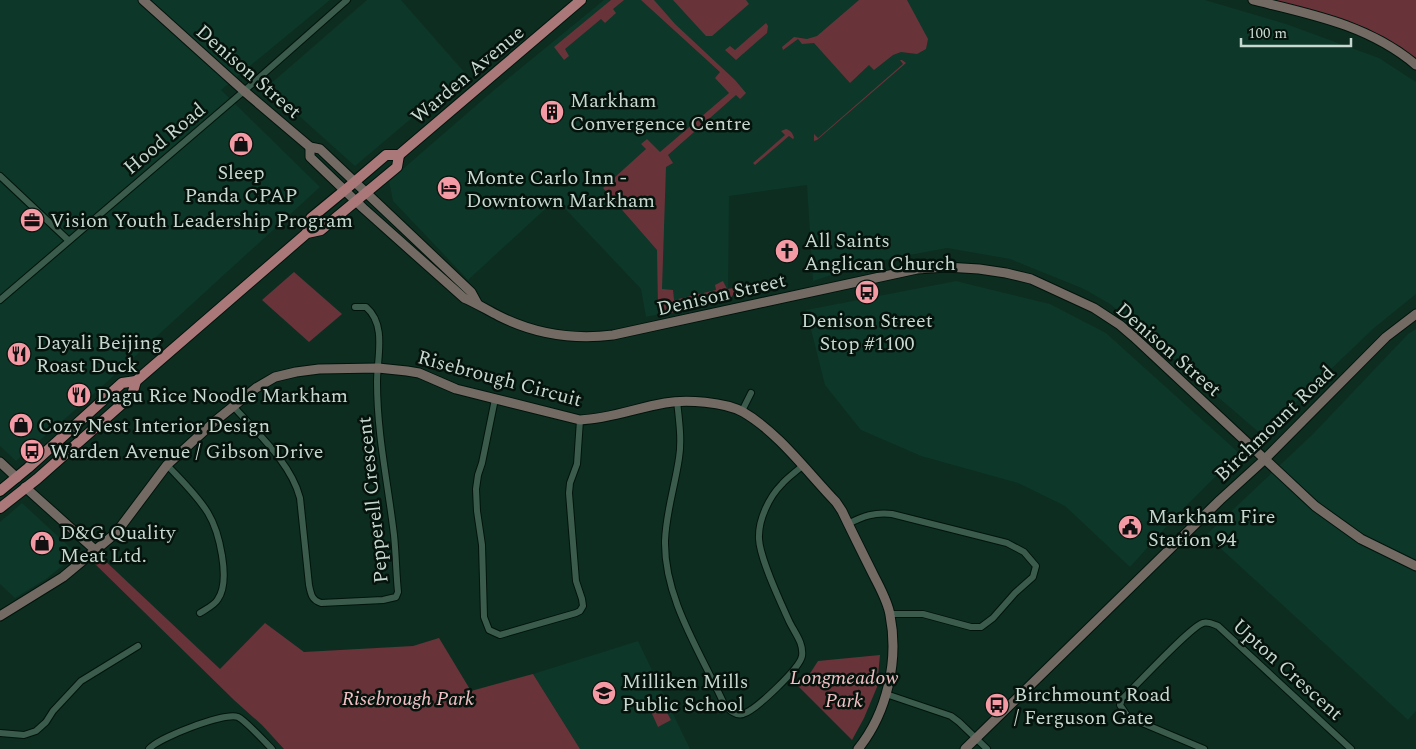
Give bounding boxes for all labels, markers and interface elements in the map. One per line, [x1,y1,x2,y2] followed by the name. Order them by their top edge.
[1241,15,1351,47] scale bar
[189,17,308,126] street label: Denison Street
[404,18,531,131] street label: Warden Avenue
[1248,22,1287,45] text: 100 m
[570,86,751,139] place label: Markham Convergence Centre
[117,95,212,182] street label: Hood Road
[539,99,565,125] building icon: Markham Convergence Centre
[228,131,254,157] shop icon: Sleep Panda CPAP
[184,158,298,211] place label: Sleep Panda CPAP
[466,163,655,216] place label: Monte Carlo Inn - Downtown Markham
[436,175,462,201] hotel icon: Monte Carlo Inn - Downtown Markham
[50,206,353,236] place label: Vision Youth Leadership Program
[19,207,45,233] office icon: Vision Youth Leadership Program
[804,226,956,279] place label: All Saints Anglican Church
[774,238,800,264] church icon: All Saints Anglican Church
[654,266,789,324] street label: Denison Street
[854,279,880,305] bus stop icon: Denison Street Stop #1100
[1109,295,1228,404] street label: Denison Street
[801,306,933,359] place label: Denison Street Stop #1100
[36,328,162,381] place label: Dayali Beijing Roast Duck
[6,341,32,367] restaurant icon: Dayali Beijing Roast Duck
[414,343,585,415] street label: Risebrough Circuit
[1208,359,1341,489] street label: Birchmount Road
[96,381,348,411] place label: Dagu Rice Noodle Markham
[66,382,92,408] restaurant icon: Dagu Rice Noodle Markham
[38,411,270,441] place label: Cozy Nest Interior Design
[8,412,34,438] shop icon: Cozy Nest Interior Design
[349,415,397,585] street label: Pepperell Crescent
[50,437,323,467] place label: Warden Avenue / Gibson Drive
[19,438,45,464] bus stop icon: Warden Avenue / Gibson Drive
[1148,502,1275,555] place label: Markham Fire Station 94
[1117,514,1143,540] public building icon: Markham Fire Station 94
[60,518,177,571] place label: D&G Quality Meat Ltd.
[29,530,55,556] shop icon: D&G Quality Meat Ltd.
[1225,612,1350,728] street label: Upton Crescent
[790,663,899,716] park label: Longmeadow Park
[622,667,748,720] place label: Milliken Mills Public School
[591,680,617,706] school or university icon: Milliken Mills Public School
[1014,680,1171,733] place label: Birchmount Road / Ferguson Gate
[342,684,475,714] park label: Risebrough Park
[984,692,1010,718] bus stop icon: Birchmount Road / Ferguson Gate

